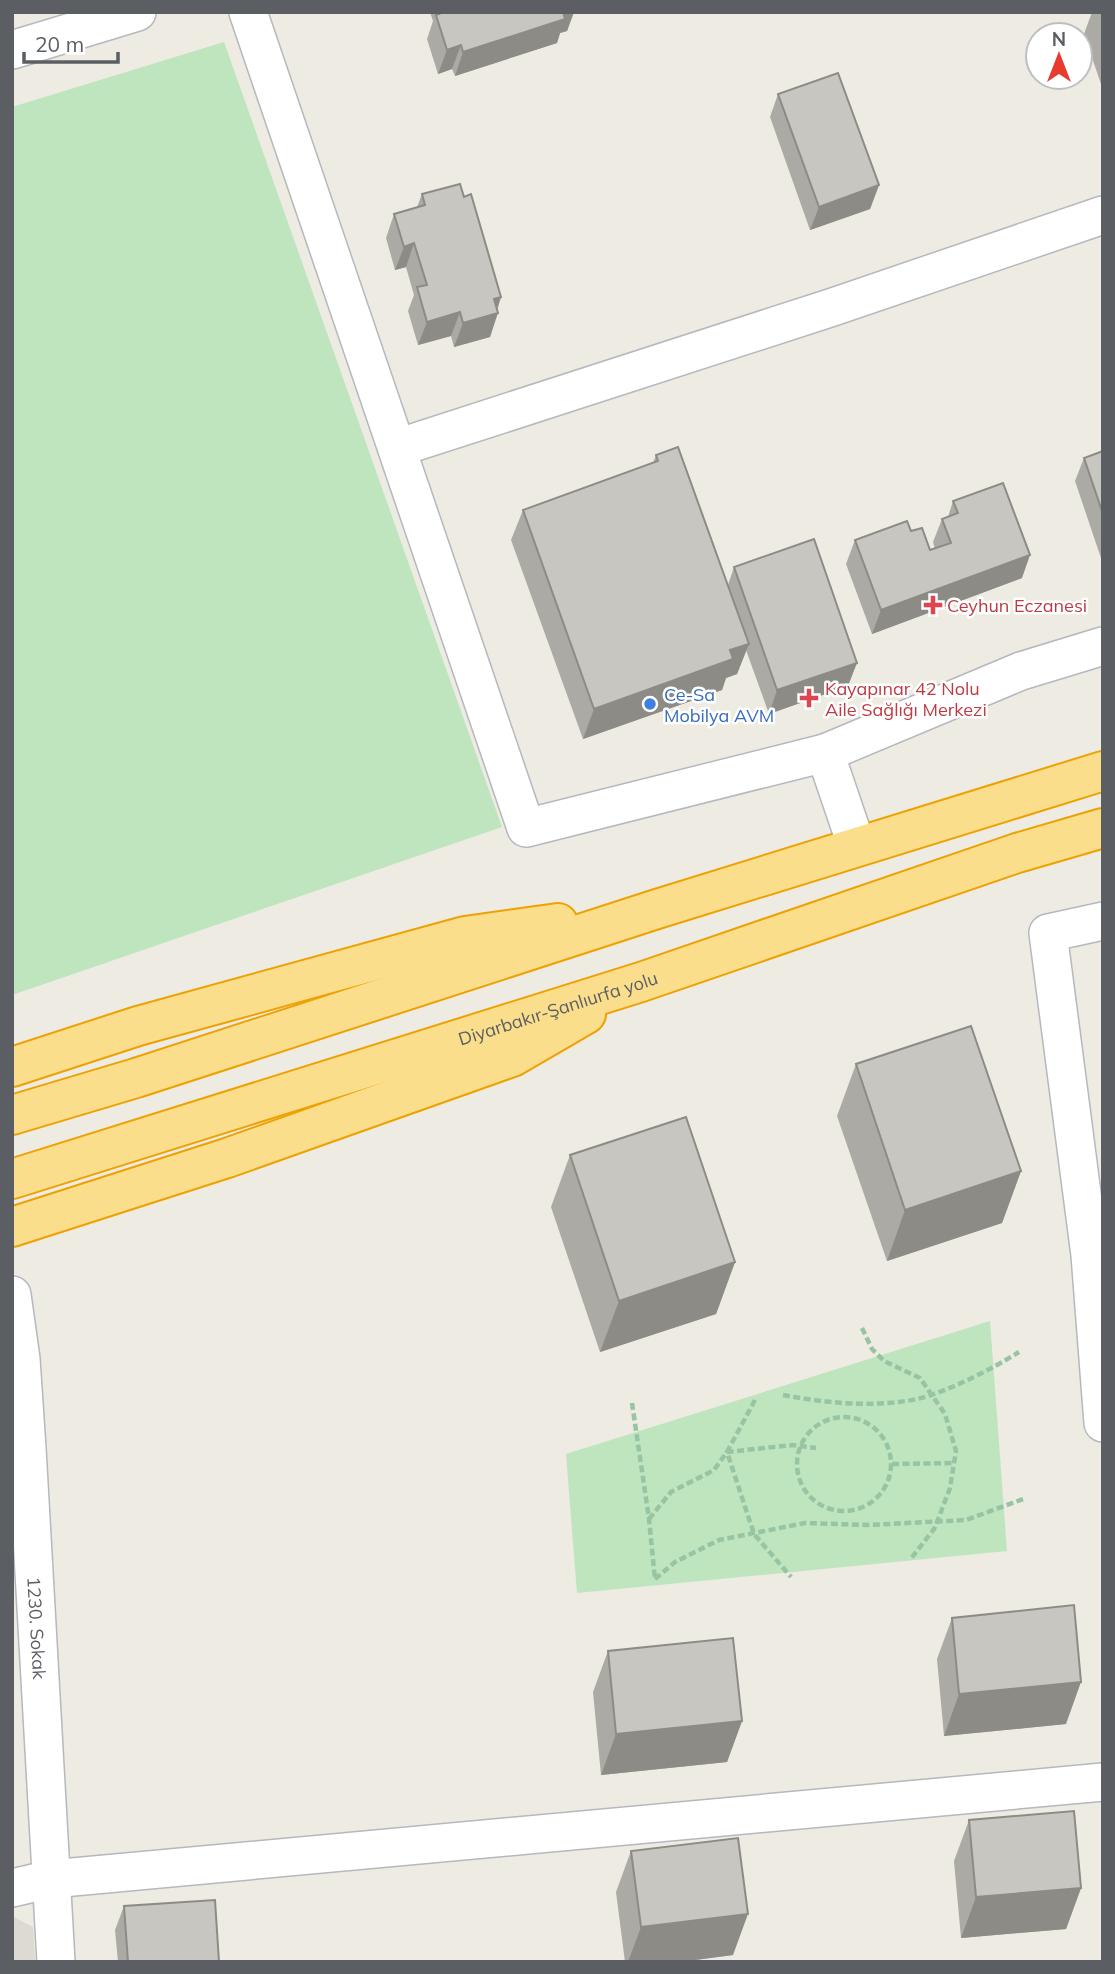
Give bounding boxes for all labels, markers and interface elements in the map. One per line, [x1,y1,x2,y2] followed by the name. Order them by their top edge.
[24,21,119,65] scale bar
[1024,21,1094,91] north arrow
[1052,27,1066,51] text: N
[35,31,84,57] text: 20 m
[947,594,1087,617] place label: Ceyhun Eczanesi
[925,597,941,613] marker: Ceyhun Eczanesi
[825,677,987,721] place label: Kayapınar 42 Nolu Aile Sağlığı Merkezi
[664,683,774,727] place label: Ce-Sa Mobilya AVM
[799,688,819,708] marker: Kayapınar 42 Nolu Aile Sağlığı Merkezi
[642,696,658,712] marker: Ce-Sa Mobilya AVM
[455,966,661,1050] street label: Diyarbakır-Şanlıurfa yolu
[23,1576,52,1681] street label: 1230. Sokak

